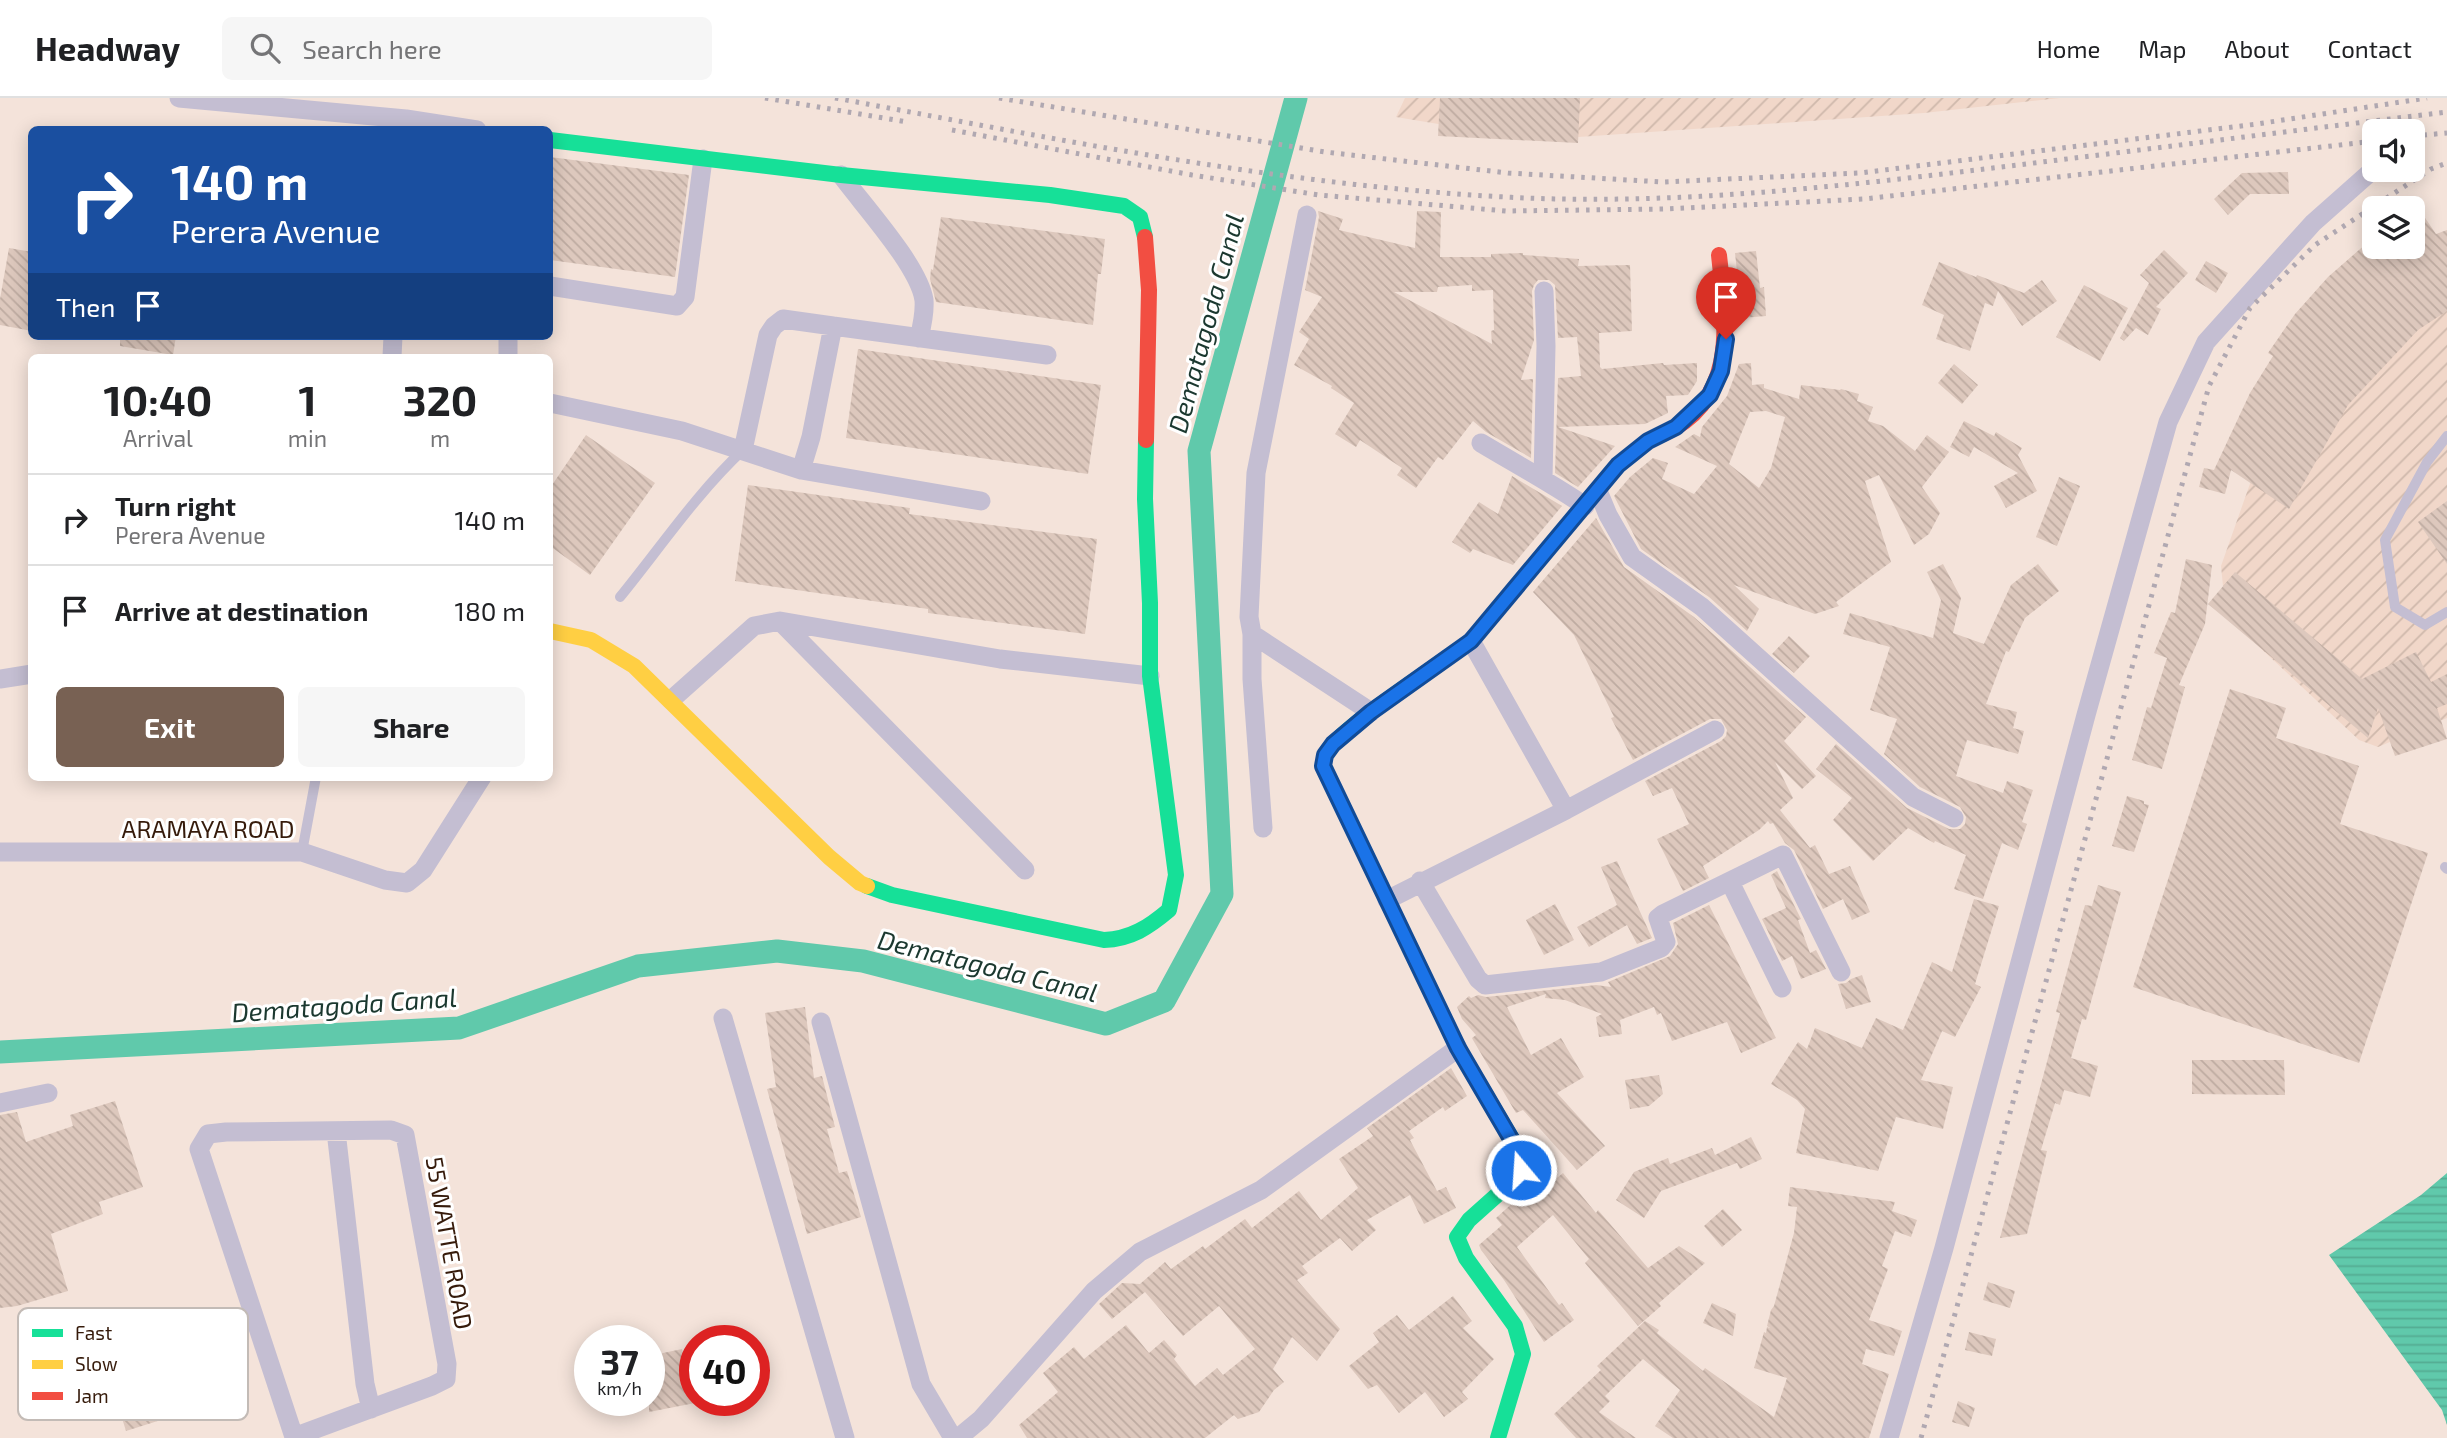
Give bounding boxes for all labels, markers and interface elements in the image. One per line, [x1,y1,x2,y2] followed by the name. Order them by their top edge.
[222,17,712,80] search box
[35,28,180,68] text: Headway
[246,29,284,67] icon: search
[302,33,442,64] text: Search here
[2037,34,2100,63] text: Home
[2138,34,2186,63] text: Map
[2224,34,2290,63] text: About
[2328,34,2412,63] text: Contact
[2362,119,2425,259] map controls
[2362,119,2425,182] button: sound
[171,151,308,210] text: 140 m
[56,154,147,245] icon: right
[2362,196,2425,259] button: layers
[1161,210,1249,436] water label: Dematagoda Canal
[171,211,380,249] text: Perera Avenue
[1696,267,1756,339] pin
[1707,278,1745,316] icon: arrive
[129,287,167,325] icon: arrive
[56,291,115,322] text: Then
[104,374,212,424] text: 10:40
[298,374,317,424] text: 1
[403,374,477,424] text: 320
[123,424,193,452] text: Arrival
[288,424,327,452] text: min
[430,424,450,452] text: m
[115,490,236,521] text: Turn right
[56,501,94,539] icon: right
[454,504,525,535] text: 140 m
[115,521,266,549] text: Perera Avenue
[56,592,94,630] icon: arrive
[115,595,368,626] text: Arrive at destination
[455,595,525,626] text: 180 m
[56,687,284,767] button: Exit
[298,687,525,767] button: Share
[121,814,295,843] street label: ARAMAYA ROAD
[875,923,1101,1007] water label: Dematagoda Canal
[230,981,458,1027] water label: Dematagoda Canal
[1484,1133,1558,1207] position arrow
[421,1154,479,1332] street label: 55 WATTE ROAD
[18,1308,248,1420] legend
[75,1321,112,1344] text: Fast
[679,1325,770,1416] speed limit sign: 40
[600,1340,639,1382] text: 37
[75,1352,118,1375] text: Slow
[597,1377,642,1399] text: km/h
[75,1384,109,1407] text: Jam

